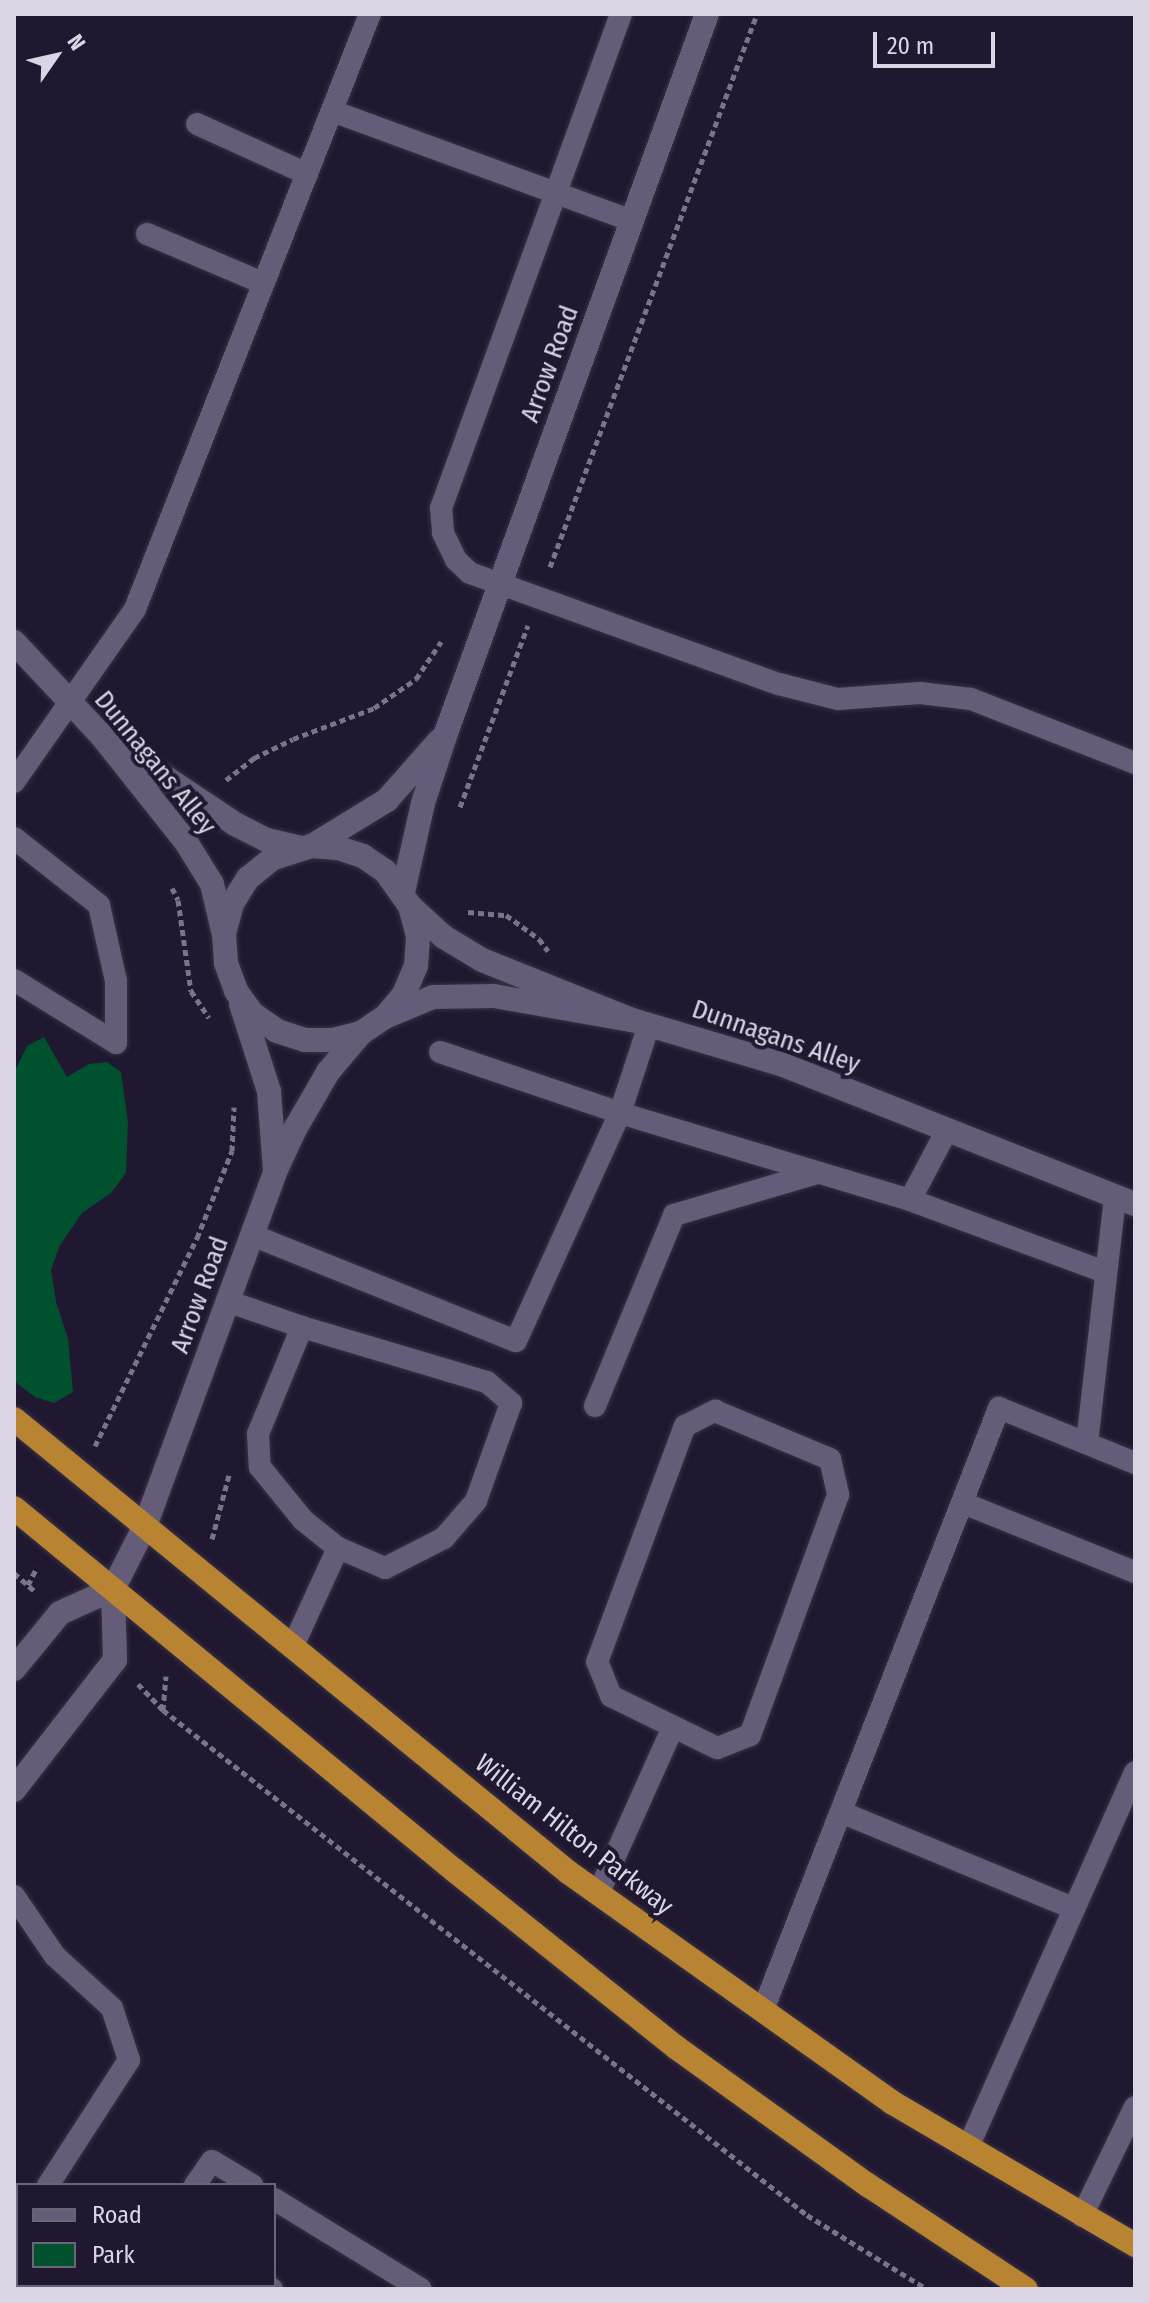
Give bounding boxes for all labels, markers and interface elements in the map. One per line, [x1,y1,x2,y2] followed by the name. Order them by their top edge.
[16,16,96,96] north arrow
[877,16,999,66] scale bar
[61,29,91,55] text: N
[887,32,934,60] text: 20 m
[515,301,585,427] street label: Arrow Road
[88,685,222,841] street label: Dunnagans Alley
[688,994,864,1080] street label: Dunnagans Alley
[165,1232,235,1358] street label: Arrow Road
[469,1748,679,1922] street label: William Hilton Parkway
[16,2183,276,2287] legend
[92,2201,142,2229] text: Road
[92,2241,135,2269] text: Park

